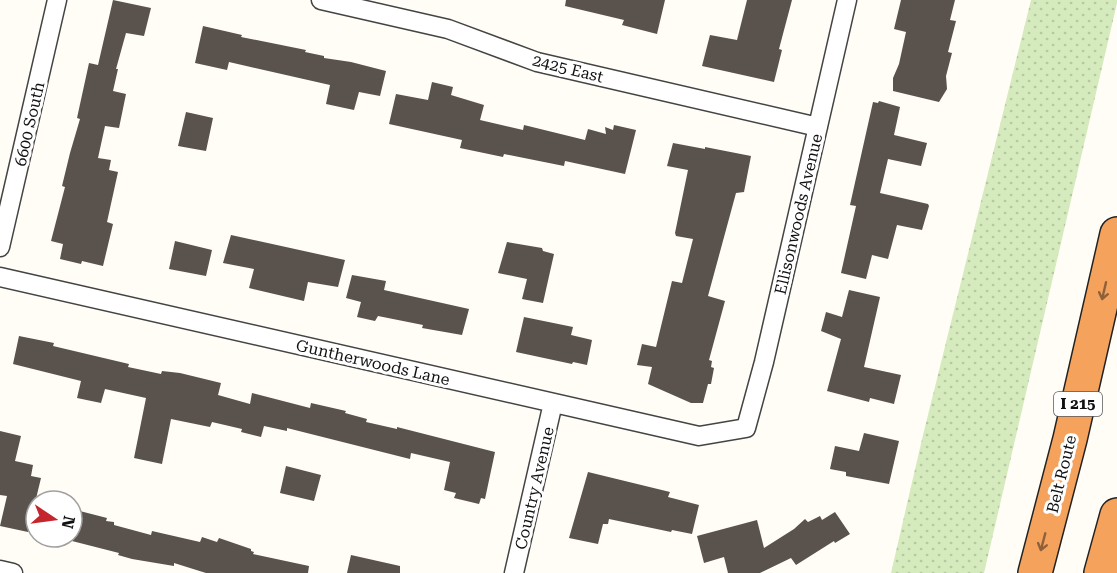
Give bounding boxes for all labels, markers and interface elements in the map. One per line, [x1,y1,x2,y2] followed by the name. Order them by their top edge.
[530,51,605,86] street label: 2425 East
[11,80,48,168] street label: 6600 South
[771,132,826,296] street label: Ellisonwoods Avenue
[1098,281,1109,301] one-way arrow
[294,336,452,389] street label: Guntherwoods Lane
[1054,392,1102,416] road number: I 215
[511,425,558,551] street label: Country Avenue
[1043,433,1080,515] street label: Belt Route
[24,489,84,549] north arrow
[57,514,79,530] text: N
[1037,532,1049,551] one-way arrow

